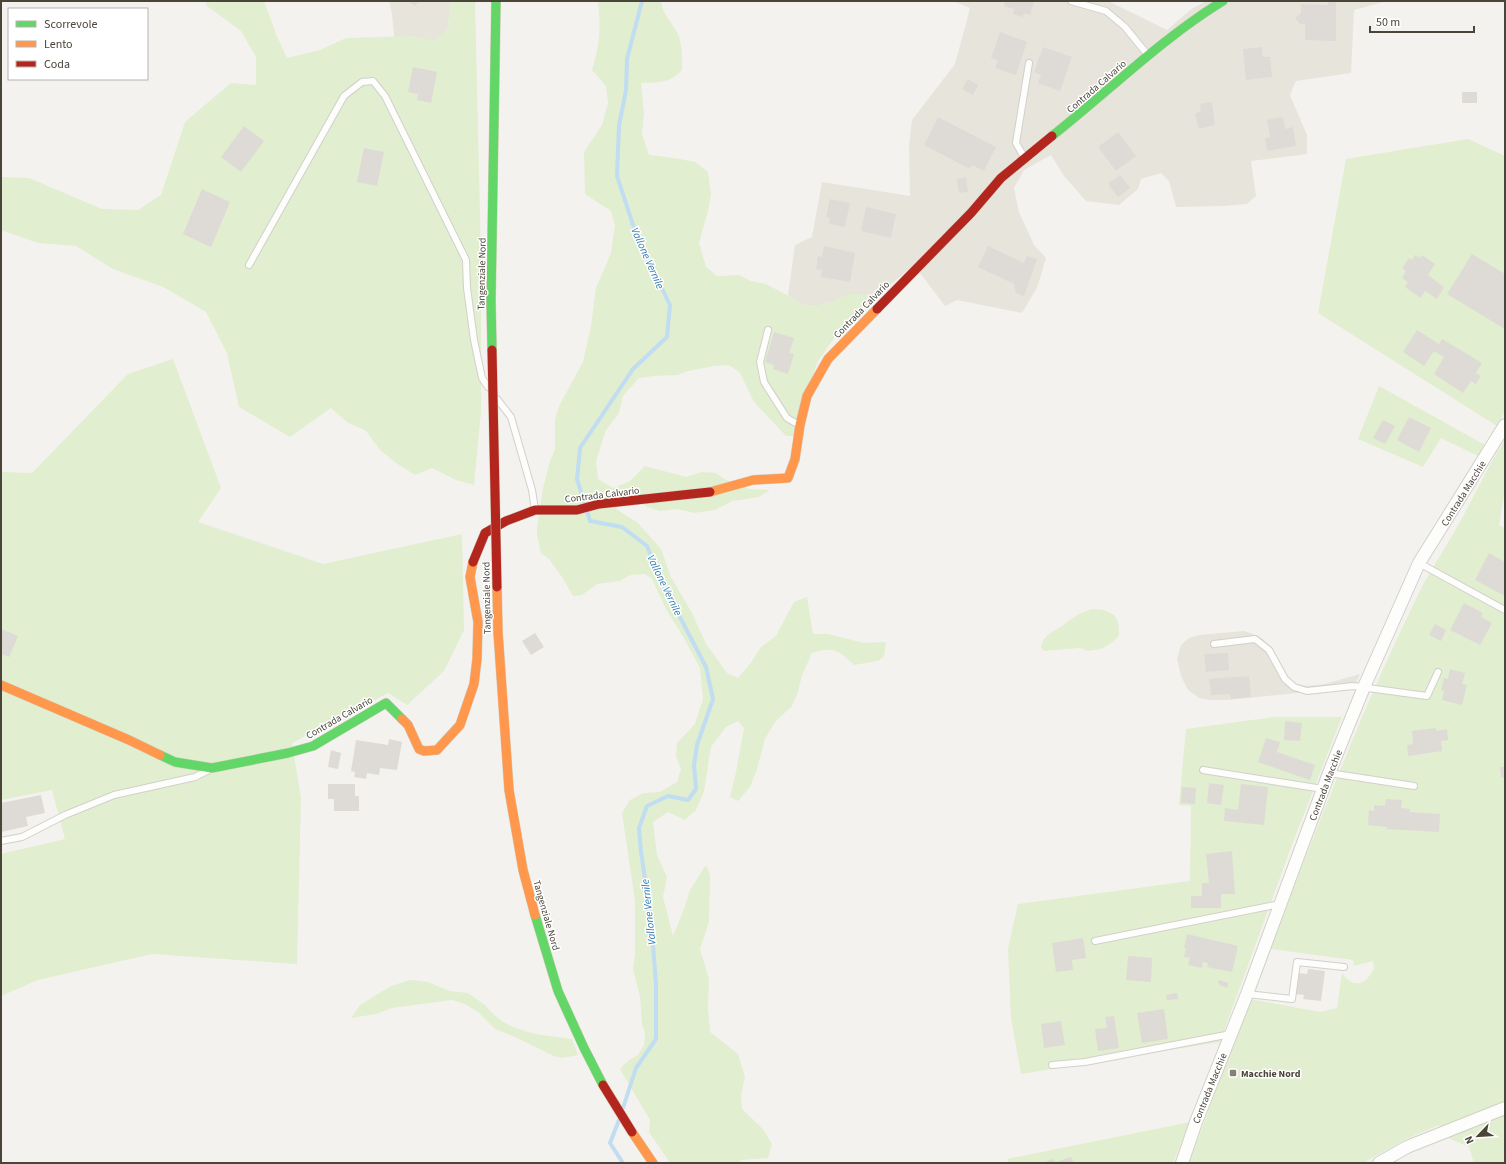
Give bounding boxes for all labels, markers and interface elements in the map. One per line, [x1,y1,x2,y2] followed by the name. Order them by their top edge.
[8,8,148,80] legend
[1370,8,1474,34] scale bar
[1376,14,1400,31] text: 50 m
[44,16,97,33] text: Scorrevole
[44,36,73,53] text: Lento
[44,56,70,73] text: Coda
[1064,57,1130,117] street label: Contrada Calvario
[627,225,668,291] water label: Vallone Vernile
[474,238,490,310] street label: Tangenziale Nord
[831,278,893,342] street label: Contrada Calvario
[1438,458,1490,529] street label: Contrada Macchie
[564,483,640,507] street label: Contrada Calvario
[643,552,686,618] water label: Vallone Vernile
[479,562,495,634] street label: Tangenziale Nord
[304,693,375,743] street label: Contrada Calvario
[1306,748,1346,823] street label: Contrada Macchie
[529,878,563,952] street label: Tangenziale Nord
[638,878,659,946] water label: Vallone Vernile
[1189,1051,1230,1126] street label: Contrada Macchie
[1241,1067,1301,1081] place label: Macchie Nord
[1228,1068,1238,1078] marker: Macchie Nord
[1458,1116,1498,1156] north arrow
[1461,1134,1478,1147] text: N

